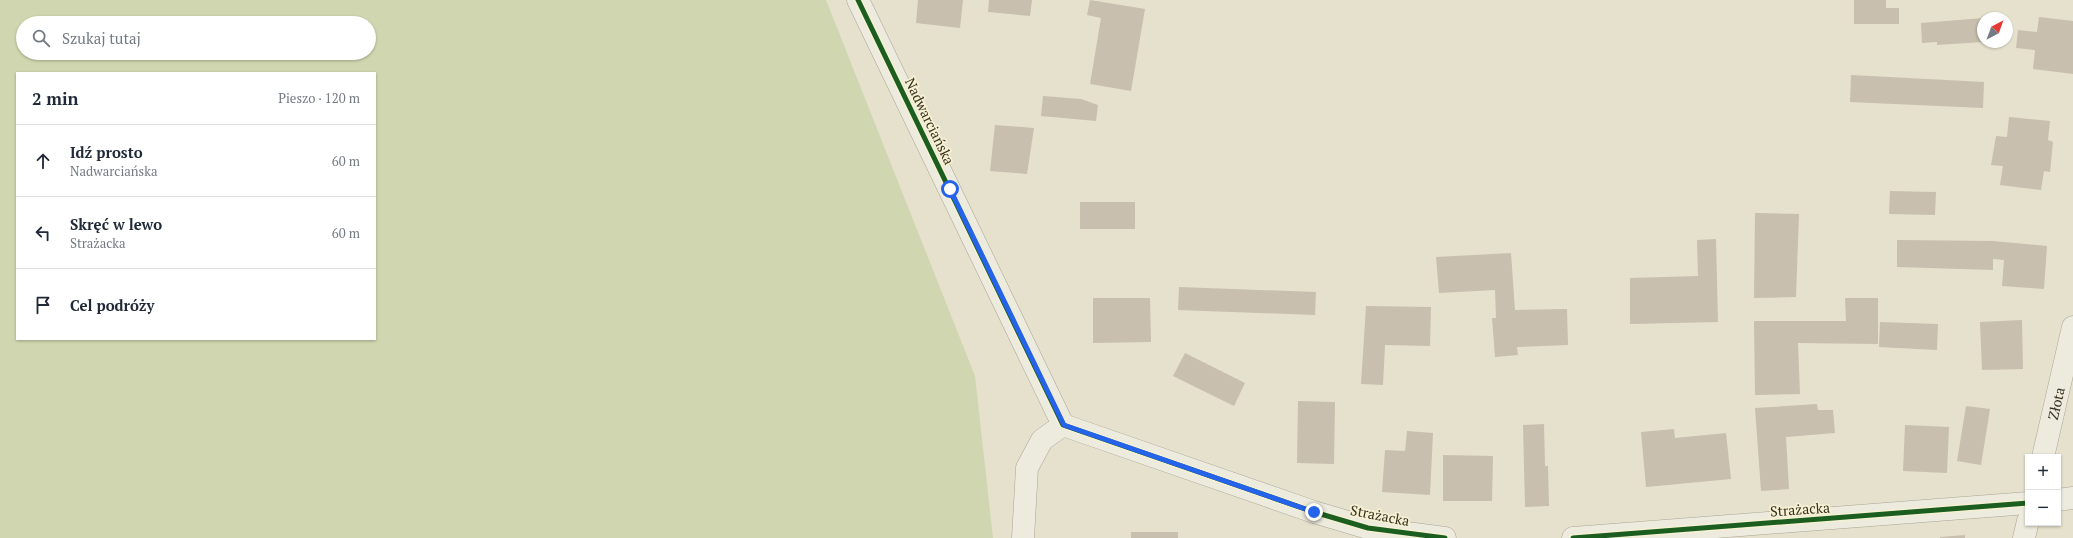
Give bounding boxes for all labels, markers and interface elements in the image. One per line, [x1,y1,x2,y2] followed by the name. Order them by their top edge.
[1977,12,2013,48] north arrow
[16,16,376,60] search box
[30,27,52,49] icon: search
[62,28,141,48] text: Szukaj tutaj
[901,74,959,168] street label: Nadwarciańska
[32,87,79,110] text: 2 min
[278,89,360,107] text: Pieszo · 120 m
[70,142,143,162] text: Idź prosto
[32,150,54,172] icon: ahead
[332,152,360,170] text: 60 m
[70,162,157,180] text: Nadwarciańska
[941,180,959,198] route start
[70,214,162,234] text: Skręć w lewo
[32,222,54,244] icon: left
[332,224,360,242] text: 60 m
[70,234,126,252] text: Strażacka
[32,294,54,316] icon: arrive
[70,295,154,315] text: Cel podróży
[2042,385,2068,422] street label: Złota
[2025,454,2061,526] map controls
[2025,454,2061,490] button: +
[2025,490,2061,526] button: −
[1769,497,1831,521] street label: Strażacka
[1349,500,1411,530] street label: Strażacka
[1305,503,1323,521] route end

